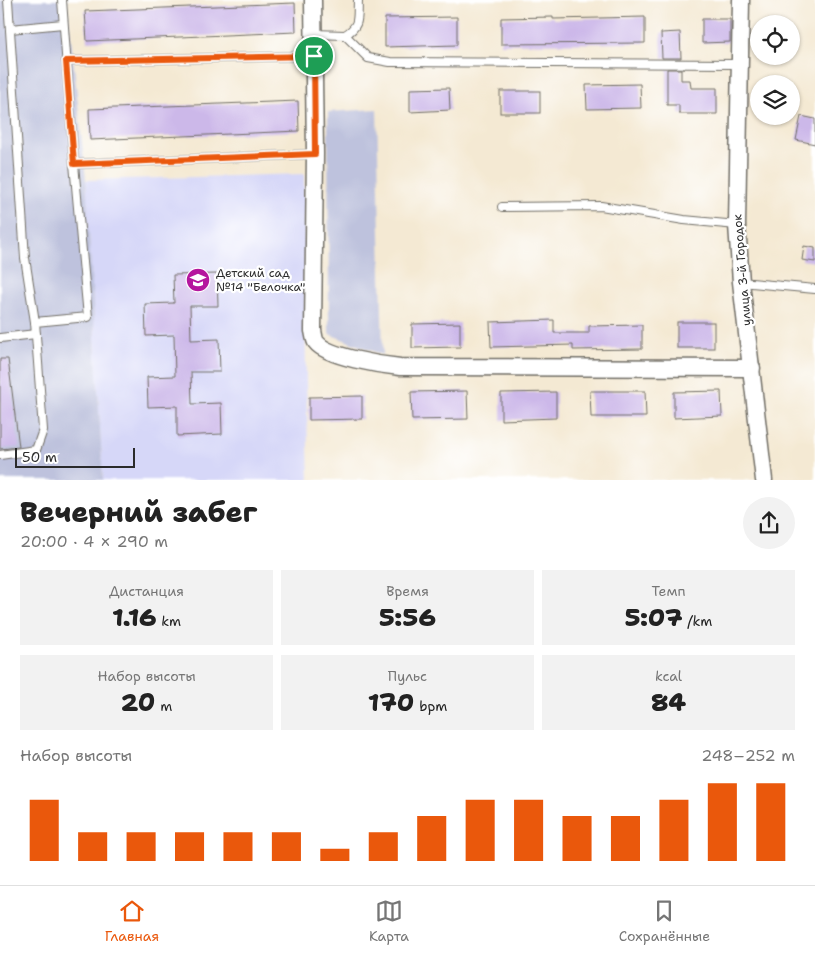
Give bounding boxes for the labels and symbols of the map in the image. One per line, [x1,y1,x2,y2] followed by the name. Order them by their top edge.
[293,35,335,77] pin
[729,213,755,326] street label: улица 3-й Городок
[216,265,305,295] place label: Детский сад №14 "Белочка"
[185,267,211,293] school or university icon: Детский сад №14 "Белочка"
[15,445,135,468] scale bar

